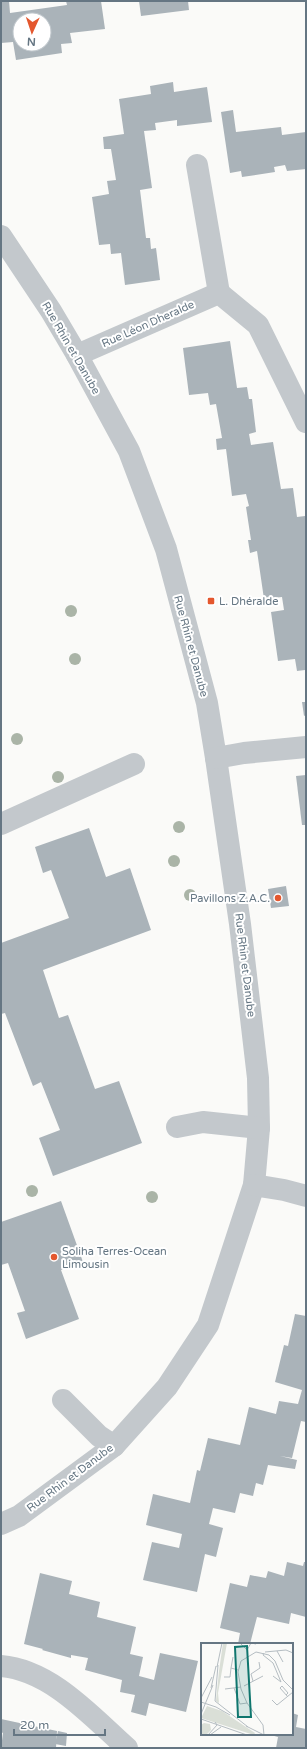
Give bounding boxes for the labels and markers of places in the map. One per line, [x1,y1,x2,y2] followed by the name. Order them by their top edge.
[219,595,278,608] place label: L. Dhéralde
[206,596,216,606] marker: L. Dhéralde
[190,892,270,905] place label: Pavillons Z.A.C.
[273,893,283,903] marker: Pavillons Z.A.C.
[62,1245,167,1271] place label: Soliha Terres-Ocean Limousin
[49,1252,59,1262] marker: Soliha Terres-Ocean Limousin

